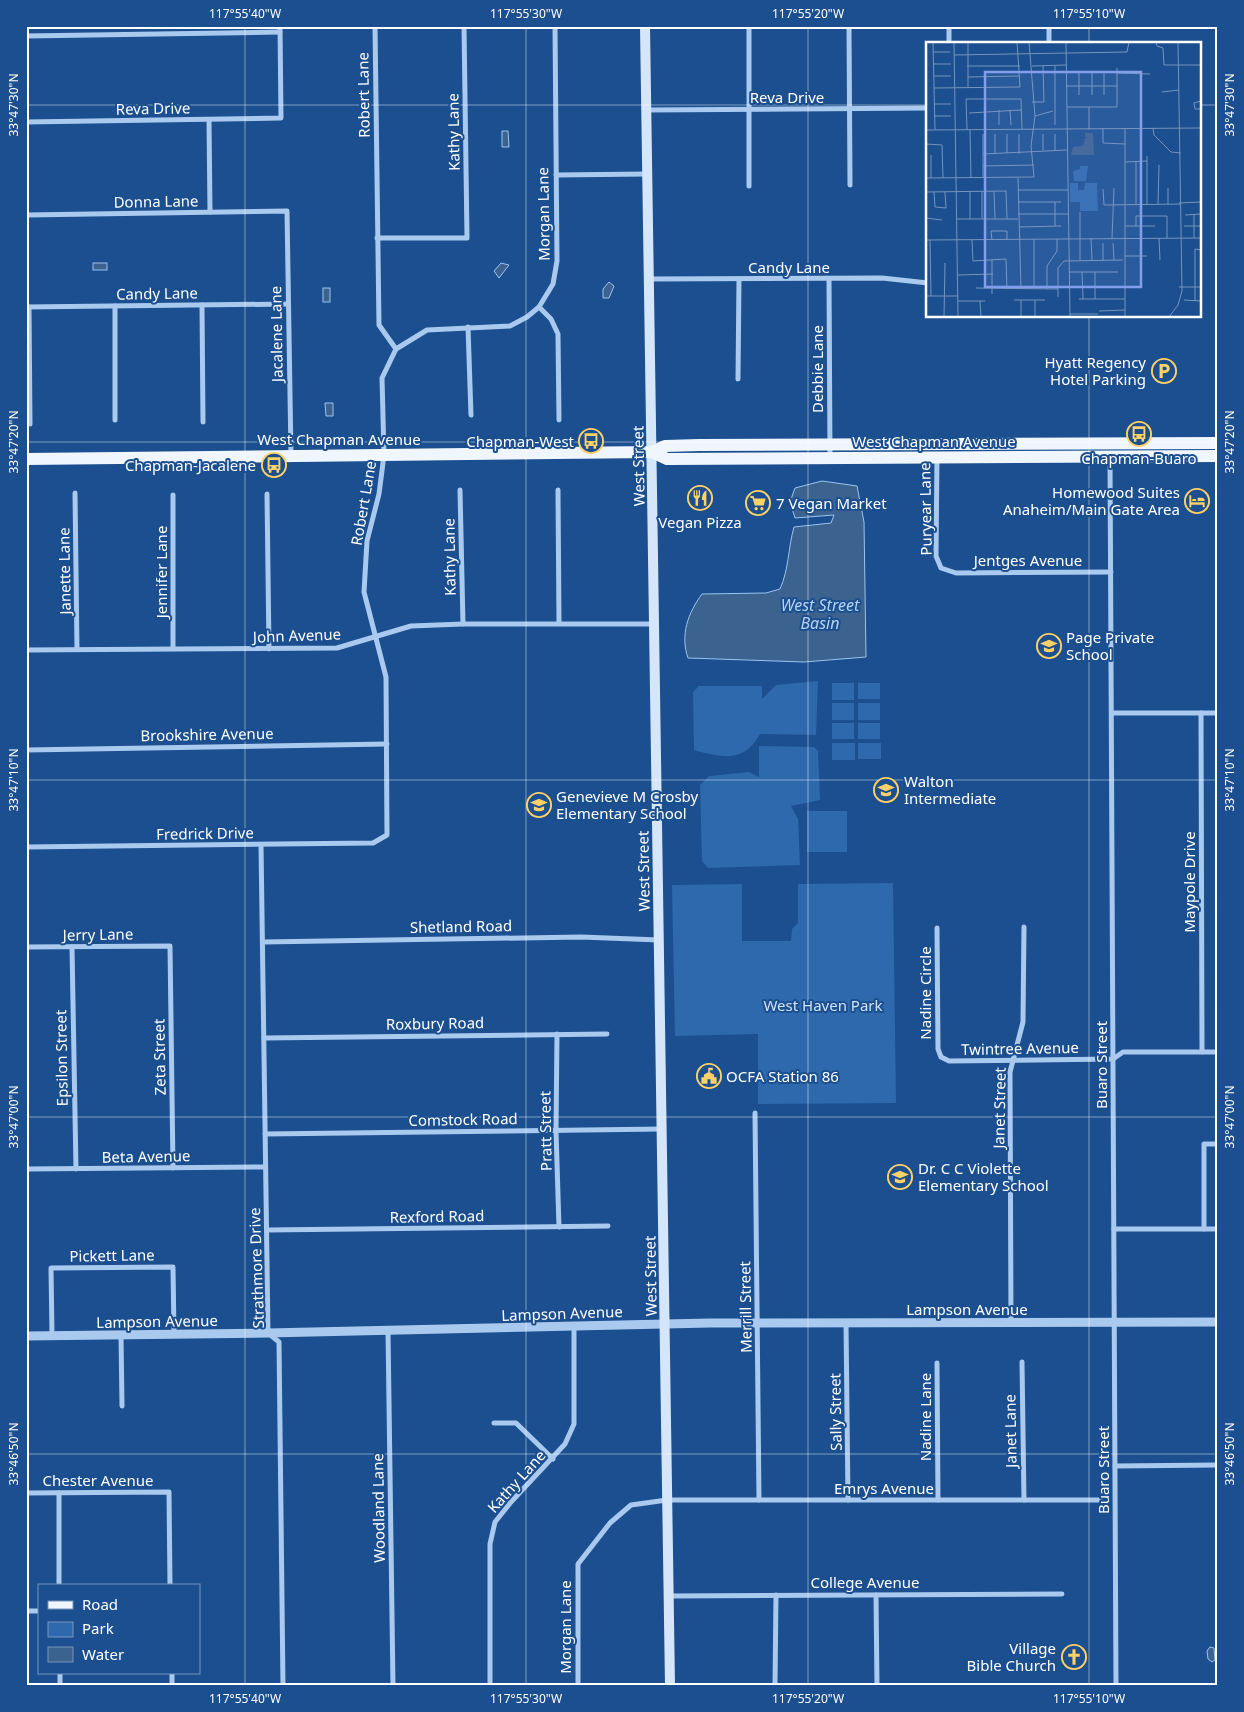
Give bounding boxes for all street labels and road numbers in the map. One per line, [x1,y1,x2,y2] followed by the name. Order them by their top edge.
[352,52,374,138] street label: Robert Lane
[750,87,824,107] street label: Reva Drive
[442,93,464,171] street label: Kathy Lane
[116,97,190,119] street label: Reva Drive
[532,167,554,261] street label: Morgan Lane
[113,190,199,212] street label: Donna Lane
[748,257,830,277] street label: Candy Lane
[116,282,198,304] street label: Candy Lane
[265,286,287,384] street label: Jacalene Lane
[807,325,827,413] street label: Debbie Lane
[627,425,649,506] street label: West Street
[257,429,421,449] street label: West Chapman Avenue
[852,431,1016,451] street label: West Chapman Avenue
[346,459,380,547] street label: Robert Lane
[914,462,936,556] street label: Puryear Lane
[438,518,460,596] street label: Kathy Lane
[151,526,171,620] street label: Jennifer Lane
[53,527,75,617] street label: Janette Lane
[972,550,1082,570] street label: Jentges Avenue
[251,623,341,647] street label: John Avenue
[140,723,274,745] street label: Brookshire Avenue
[156,822,254,844] street label: Fredrick Drive
[632,830,654,911] street label: West Street
[1179,831,1199,933] street label: Maypole Drive
[410,915,512,937] street label: Shetland Road
[61,923,133,945] street label: Jerry Lane
[915,946,935,1040] street label: Nadine Circle
[50,1009,72,1106] street label: Epsilon Street
[386,1012,484,1034] street label: Roxbury Road
[148,1018,170,1095] street label: Zeta Street
[1091,1020,1111,1109] street label: Buaro Street
[961,1037,1079,1059] street label: Twintree Avenue
[988,1067,1010,1151] street label: Janet Street
[534,1090,556,1171] street label: Pratt Street
[408,1108,518,1130] street label: Comstock Road
[102,1145,190,1167] street label: Beta Avenue
[389,1205,485,1227] street label: Rexford Road
[244,1207,268,1329] street label: Strathmore Drive
[639,1235,661,1316] street label: West Street
[69,1244,155,1266] street label: Pickett Lane
[734,1260,756,1353] street label: Merrill Street
[906,1299,1028,1319] street label: Lampson Avenue
[501,1301,623,1325] street label: Lampson Avenue
[96,1310,218,1332] street label: Lampson Avenue
[824,1372,846,1451] street label: Sally Street
[915,1373,935,1461] street label: Nadine Lane
[999,1394,1021,1470] street label: Janet Lane
[1093,1425,1113,1514] street label: Buaro Street
[482,1445,550,1517] street label: Kathy Lane
[367,1453,389,1563] street label: Woodland Lane
[42,1470,154,1490] street label: Chester Avenue
[834,1478,934,1498] street label: Emrys Avenue
[810,1572,920,1592] street label: College Avenue
[555,1580,575,1674] street label: Morgan Lane

